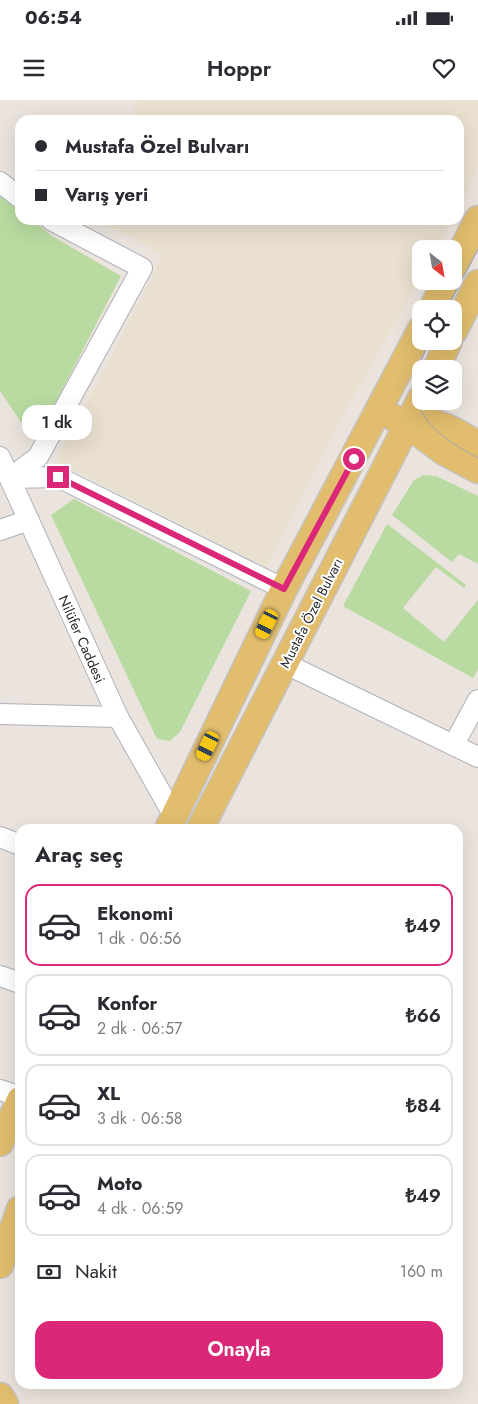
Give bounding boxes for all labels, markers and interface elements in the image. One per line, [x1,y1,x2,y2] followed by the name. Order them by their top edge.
[25,4,82,31] text: 06:54
[207,52,271,84] text: Hoppr
[20,54,48,82] icon: menu
[430,54,458,82] icon: heart
[65,133,249,160] text: Mustafa Özel Bulvarı
[65,181,148,208] text: Varış yeri
[412,240,462,290] north arrow
[412,240,462,410] map controls
[412,300,462,350] button: locate
[412,360,462,410] button: layers
[23,404,93,440] callout: 1 dk
[42,411,72,434] text: 1 dk
[343,448,365,470] route start
[47,466,69,488] route end
[275,555,347,671] street label: Mustafa Özel Bulvarı
[54,592,110,686] street label: Nilüfer Caddesi
[253,607,280,641] car
[194,729,221,763] car
[35,838,123,870] text: Araç seç
[97,900,173,927] text: Ekonomi
[37,903,82,948] icon: car
[405,912,441,939] text: ₺49
[97,927,181,950] text: 1 dk · 06:56
[97,990,157,1017] text: Konfor
[37,993,82,1038] icon: car
[406,1002,441,1029] text: ₺66
[97,1017,183,1040] text: 2 dk · 06:57
[97,1080,120,1107] text: XL
[37,1083,82,1128] icon: car
[406,1092,441,1119] text: ₺84
[97,1107,182,1130] text: 3 dk · 06:58
[97,1170,142,1197] text: Moto
[37,1173,82,1218] icon: car
[405,1182,441,1209] text: ₺49
[97,1197,184,1220] text: 4 dk · 06:59
[35,1258,63,1286] icon: cash
[75,1258,117,1285] text: Nakit
[400,1260,443,1283] text: 160 m
[35,1321,443,1379] button: Onayla

